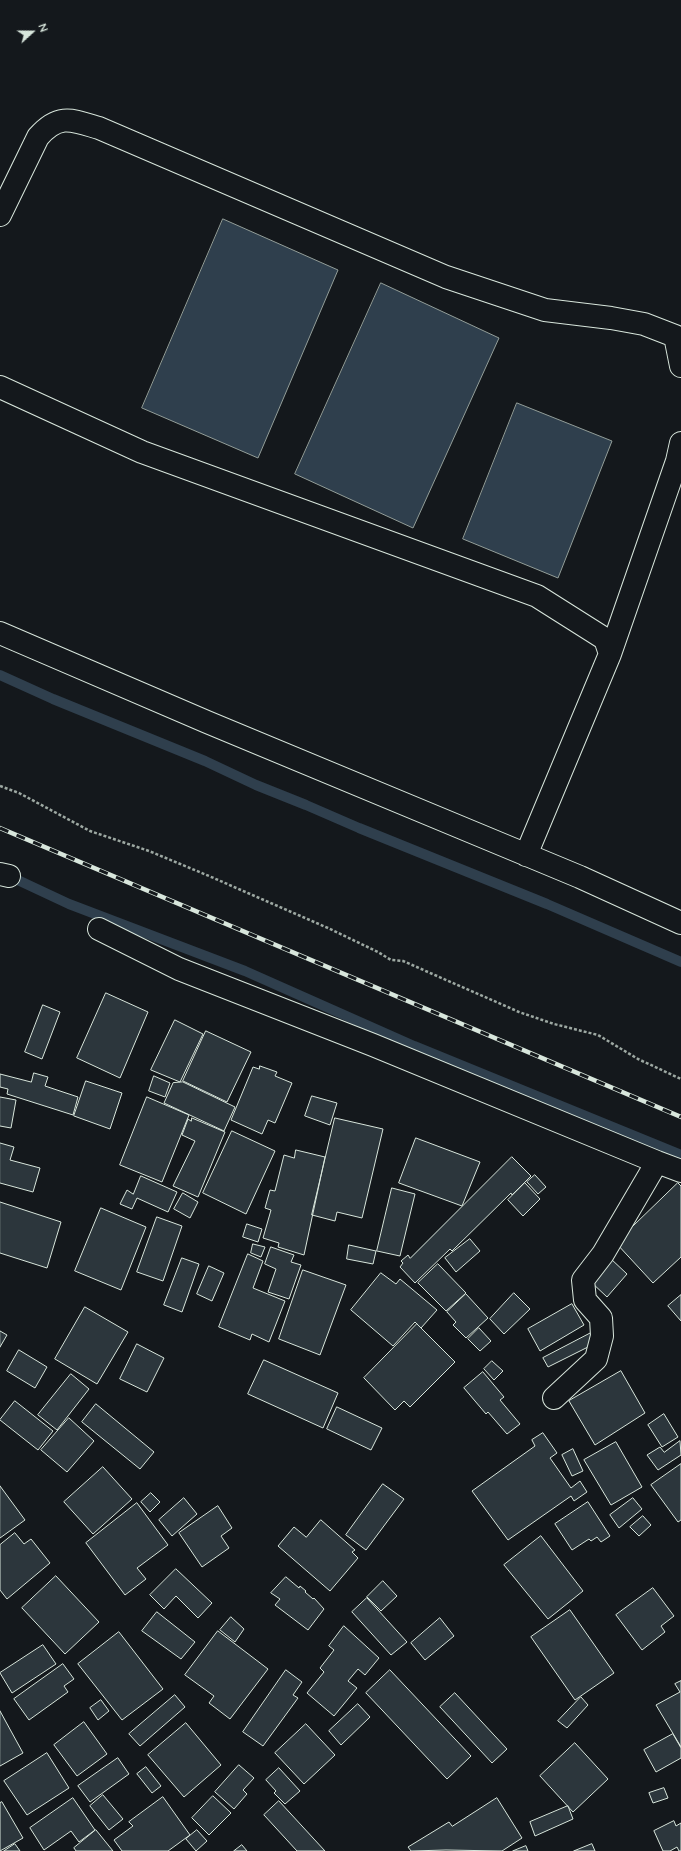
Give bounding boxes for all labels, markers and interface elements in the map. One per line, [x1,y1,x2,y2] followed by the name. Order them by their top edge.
[12,12,52,52] north arrow
[35,21,51,34] text: N

